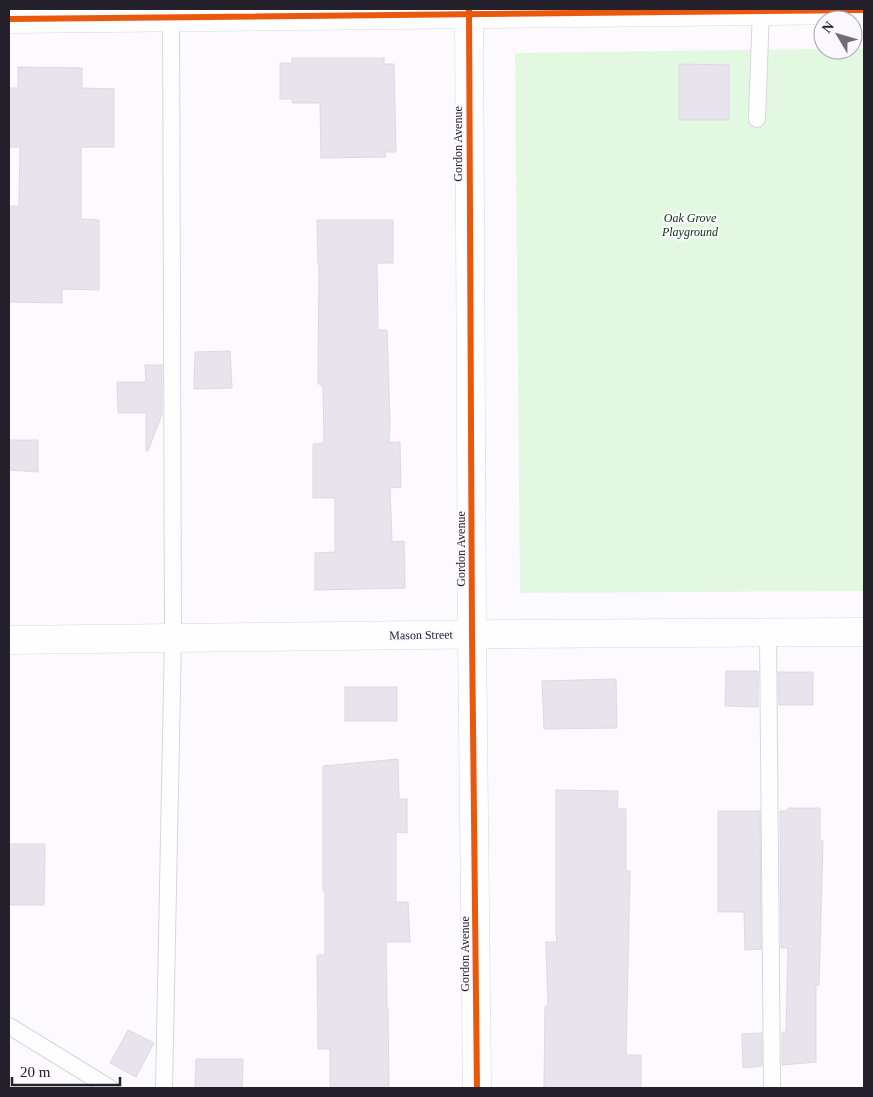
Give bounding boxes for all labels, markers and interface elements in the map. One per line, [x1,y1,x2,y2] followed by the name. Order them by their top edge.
[813,10,863,60] north arrow
[819,19,837,36] text: N
[451,106,465,182] street label: Gordon Avenue
[661,211,719,239] park label: Oak Grove Playground
[454,511,468,587] street label: Gordon Avenue
[389,627,454,643] street label: Mason Street
[458,916,472,992] street label: Gordon Avenue
[12,1054,120,1086] scale bar
[20,1064,51,1080] text: 20 m

